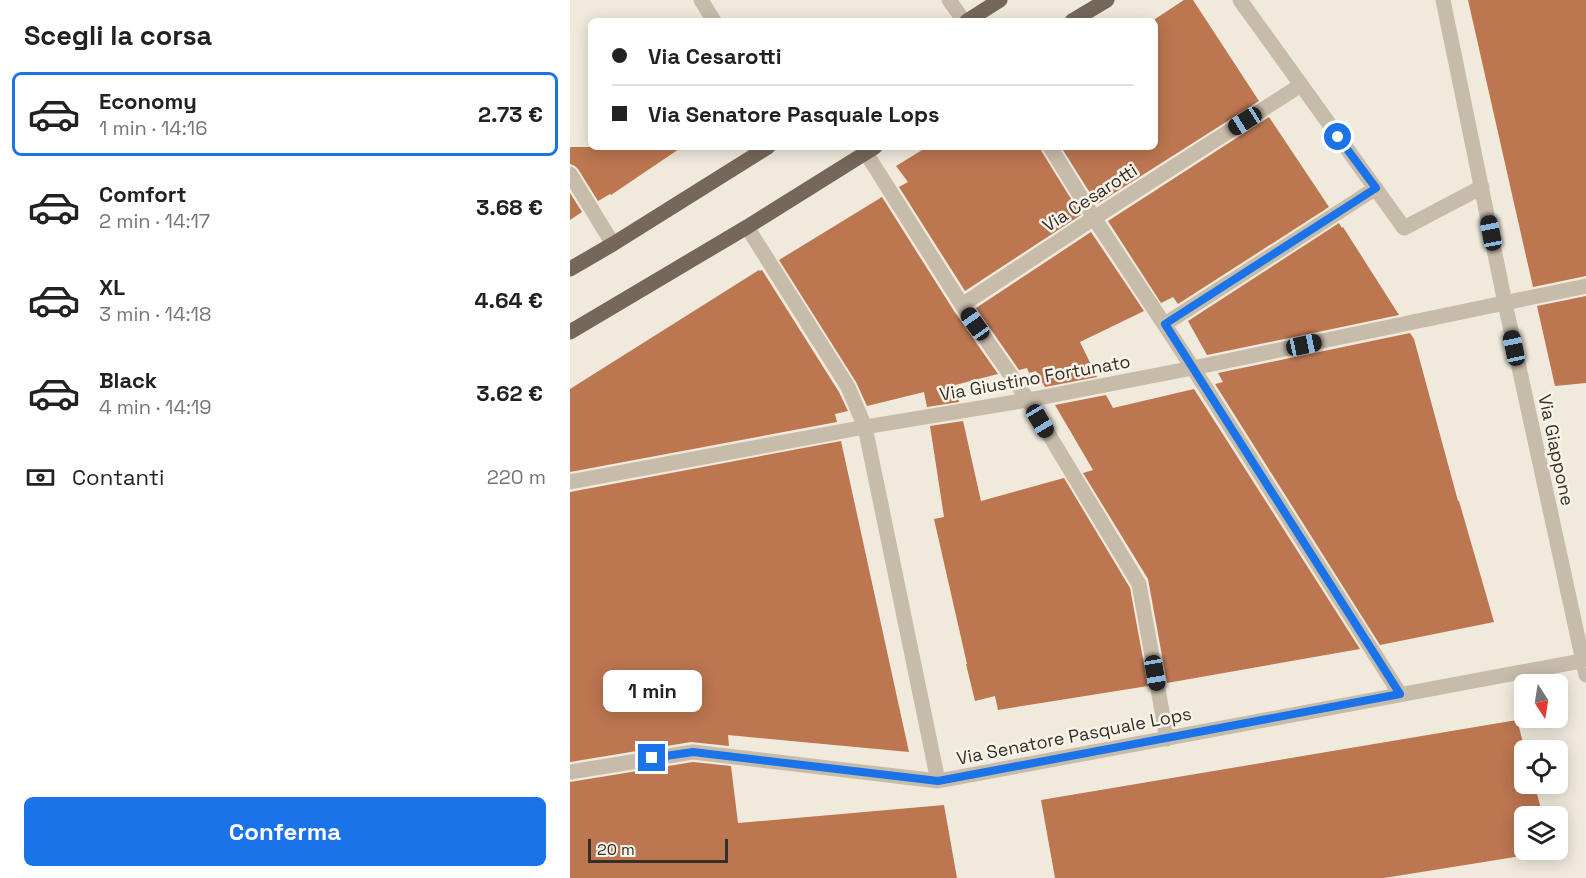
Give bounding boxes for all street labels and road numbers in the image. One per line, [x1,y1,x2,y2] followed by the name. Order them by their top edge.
[1038,158,1142,237] street label: Via Cesarotti
[938,349,1132,406] street label: Via Giustino Fortunato
[1533,392,1580,508] street label: Via Giappone
[954,701,1193,770] street label: Via Senatore Pasquale Lops

